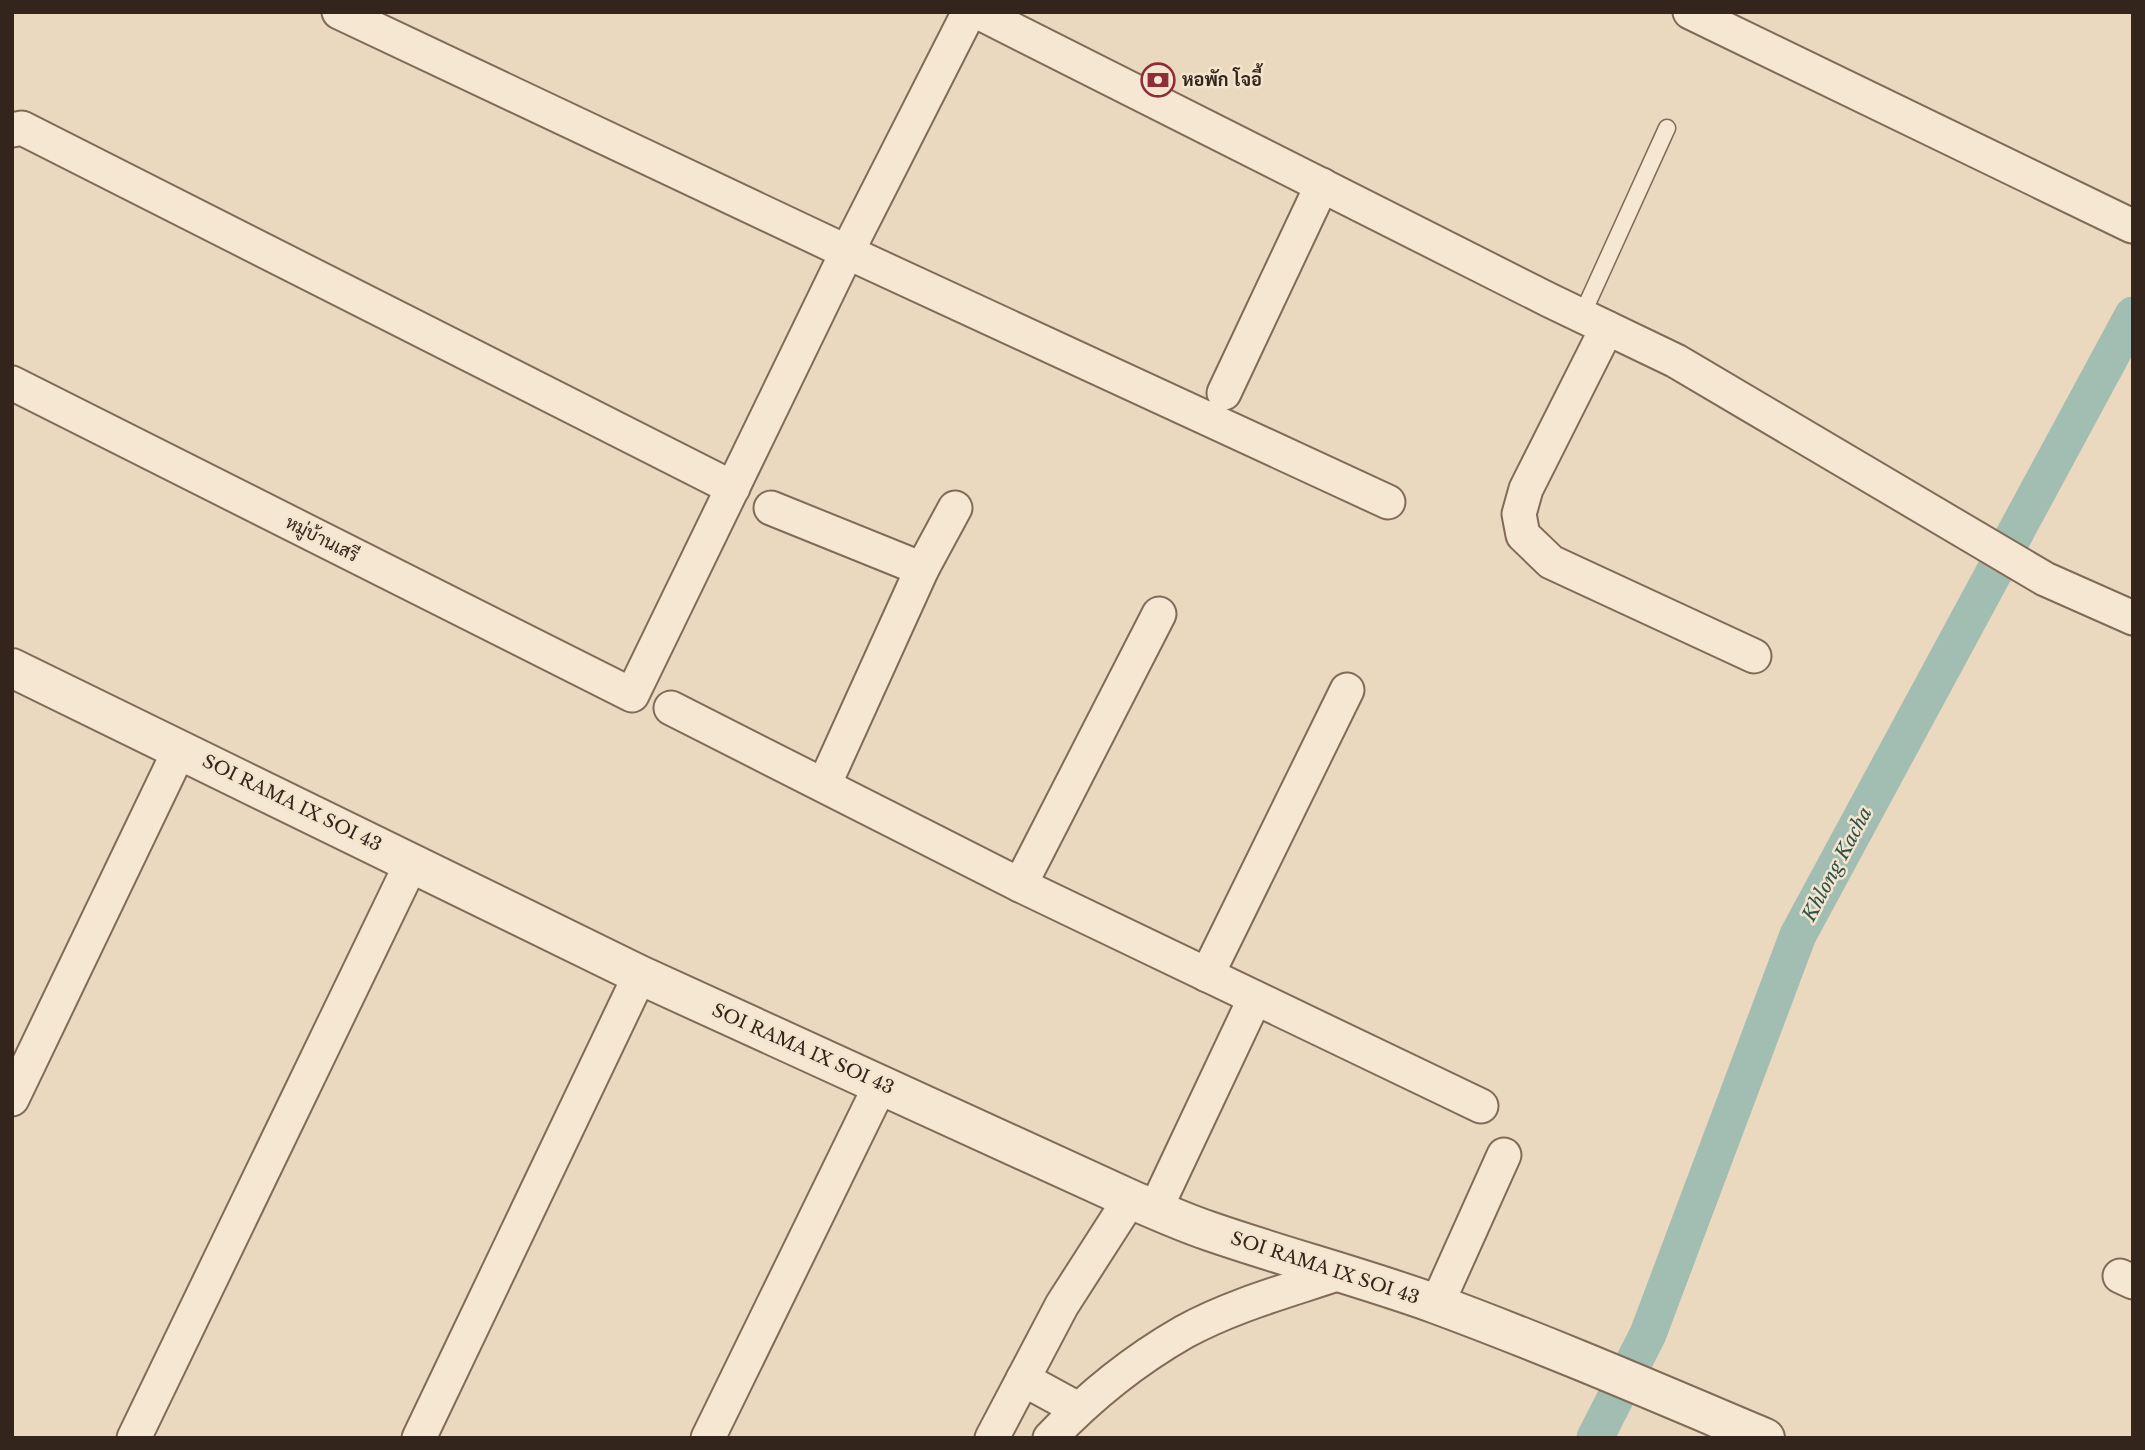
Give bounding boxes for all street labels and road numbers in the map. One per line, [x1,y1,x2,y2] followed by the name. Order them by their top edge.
[281,509,363,569] street label: หมู่บ้านเสรี
[199,750,385,856] street label: SOI RAMA IX SOI 43
[709,999,897,1099] street label: SOI RAMA IX SOI 43
[1228,1227,1422,1309] street label: SOI RAMA IX SOI 43

